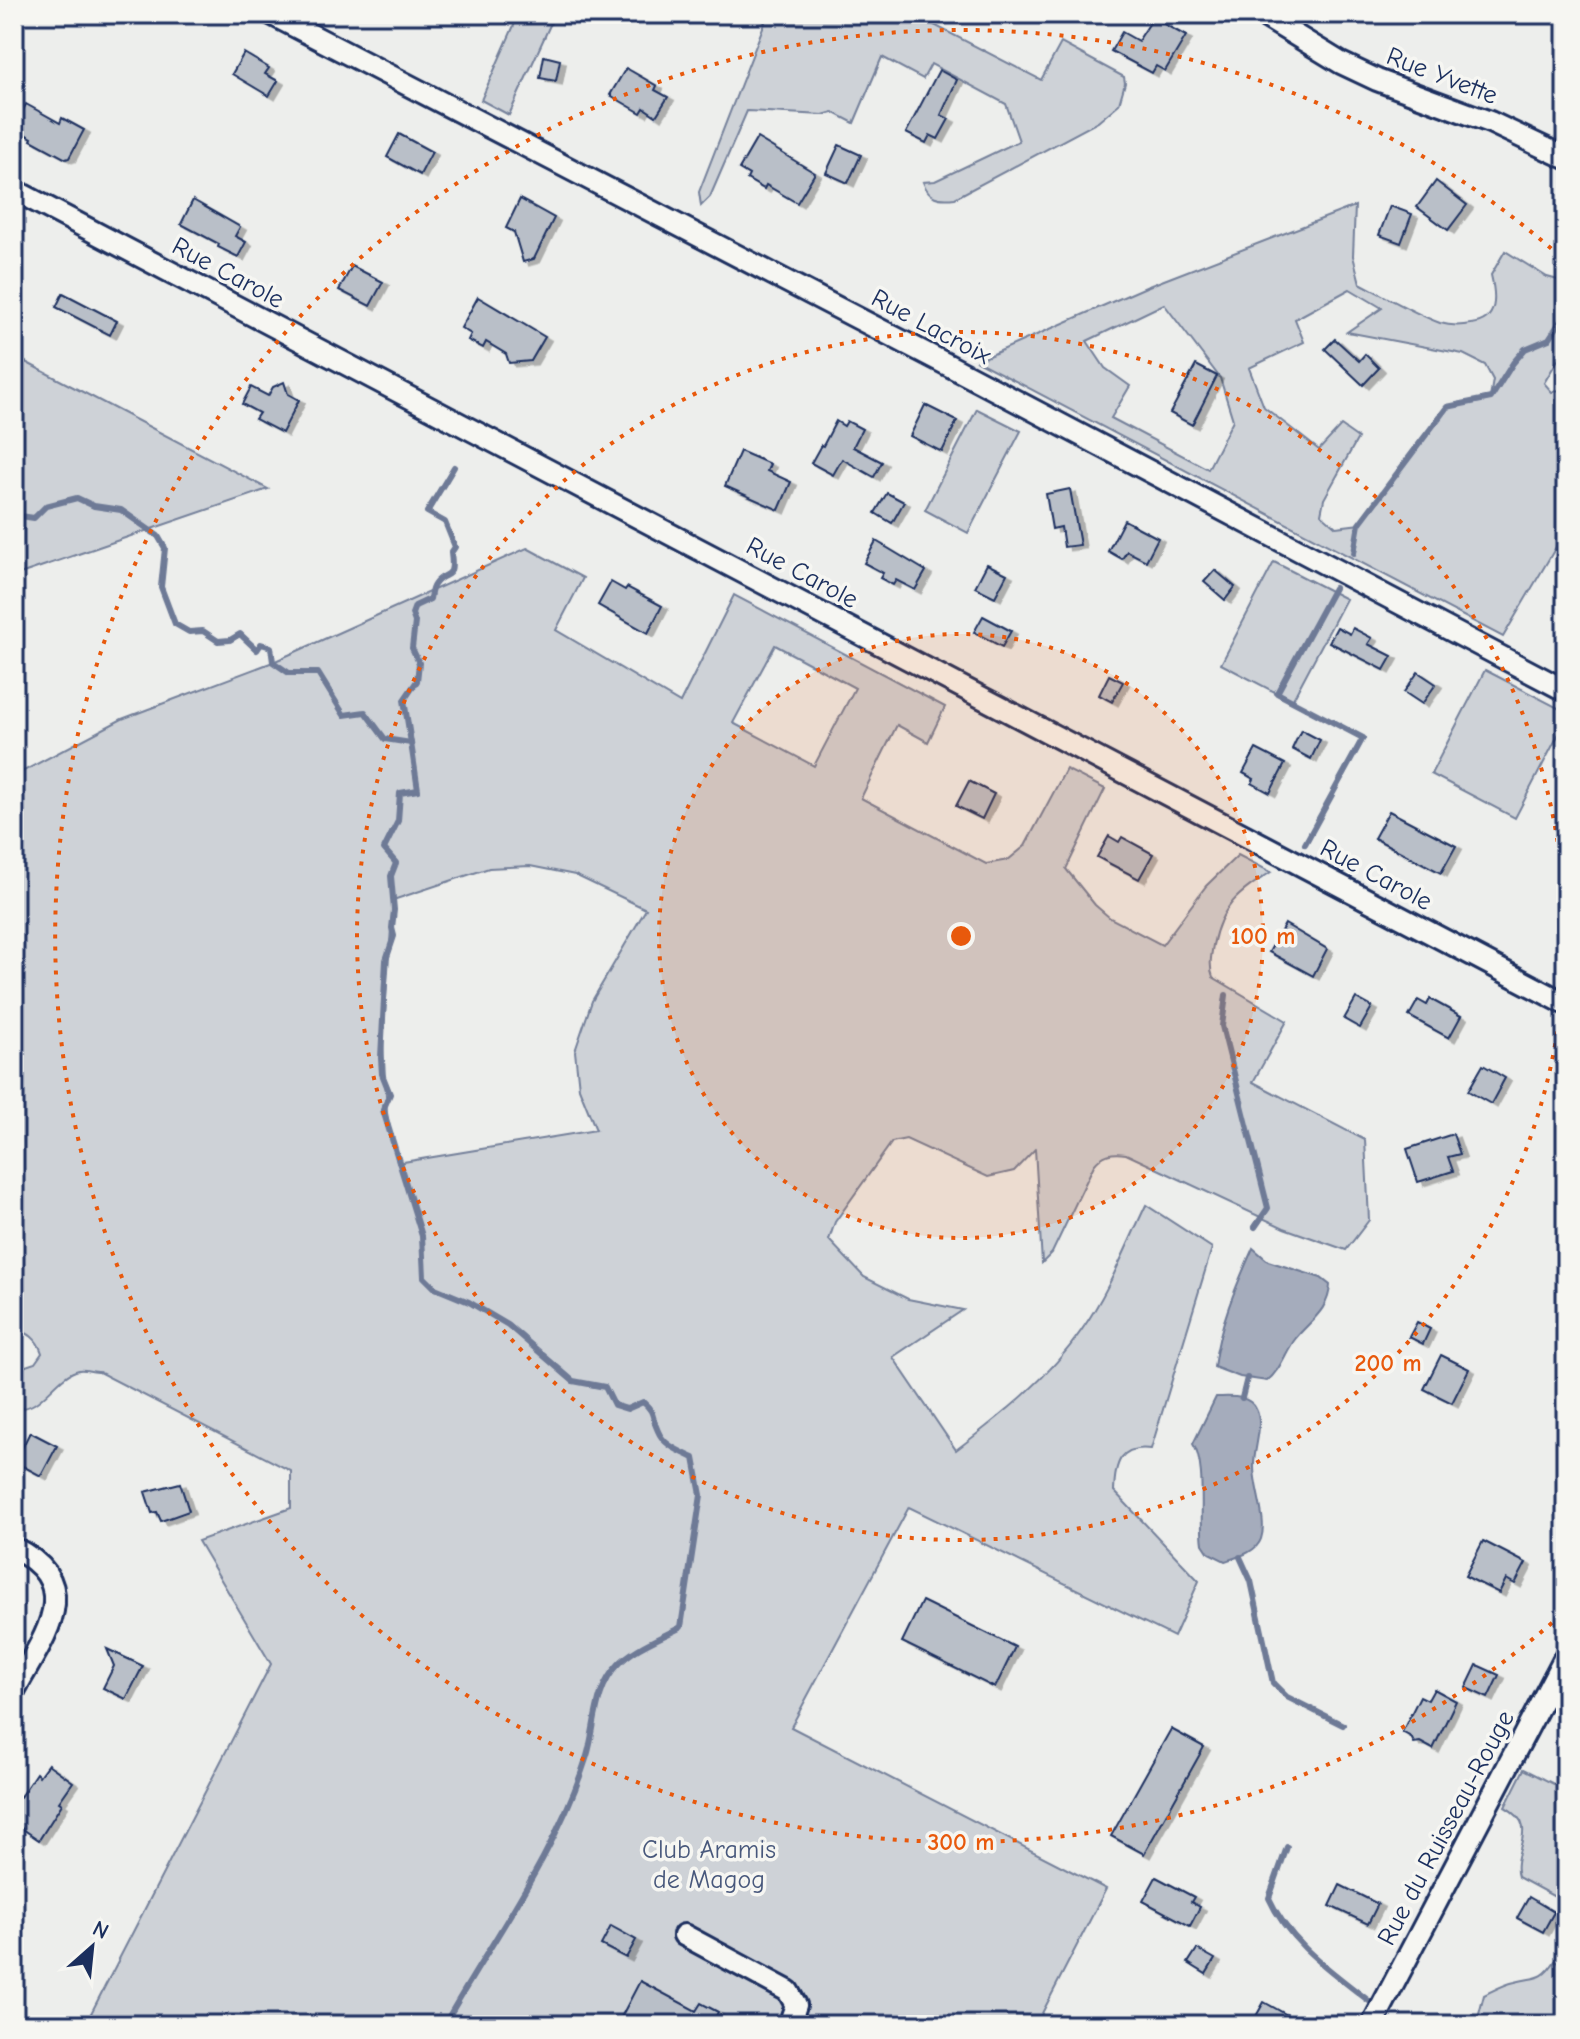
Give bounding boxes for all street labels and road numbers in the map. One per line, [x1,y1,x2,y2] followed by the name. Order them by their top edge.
[1382,41,1502,111] street label: Rue Yvette
[167,231,289,315] street label: Rue Carole
[866,283,996,371] street label: Rue Lacroix
[741,531,863,615] street label: Rue Carole
[1315,833,1437,917] street label: Rue Carole
[1371,1705,1521,1951] street label: Rue du Ruisseau-Rouge

